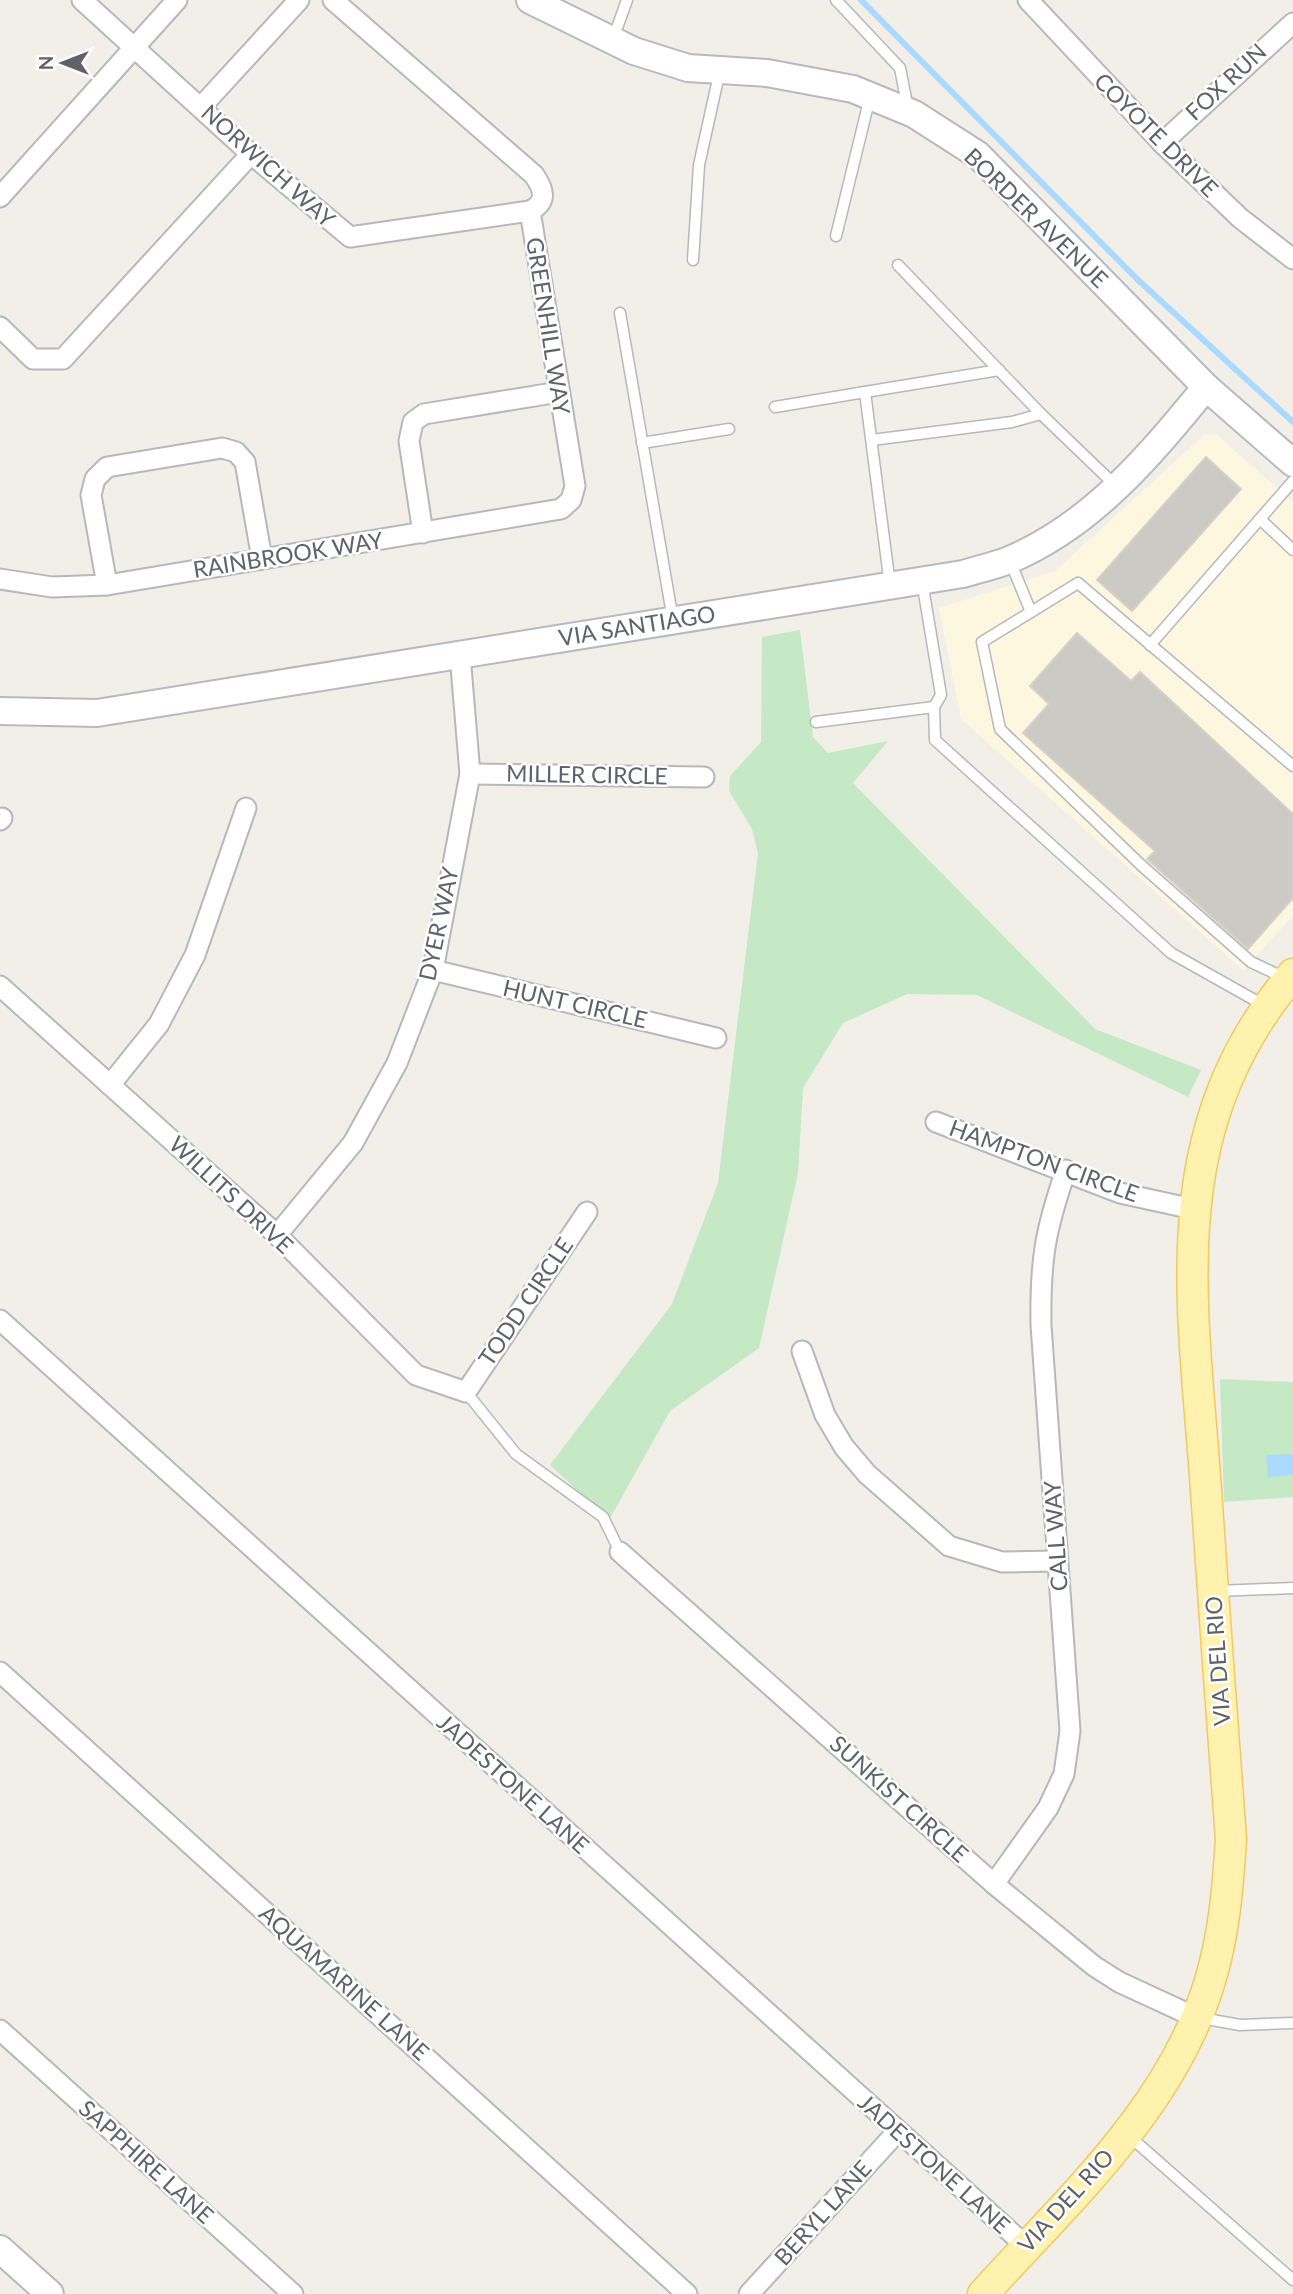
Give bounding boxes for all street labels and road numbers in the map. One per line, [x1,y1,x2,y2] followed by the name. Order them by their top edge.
[1179,37,1272,126] street label: FOX RUN
[1089,67,1224,202] street label: COYOTE DRIVE
[196,98,342,233] street label: NORWICH WAY
[959,142,1114,293] street label: BORDER AVENUE
[521,235,577,417] street label: GREENHILL WAY
[191,525,385,583] street label: RAINBROOK WAY
[556,599,717,651] street label: VIA SANTIAGO
[506,759,668,789] street label: MILLER CIRCLE
[412,864,464,983] street label: DYER WAY
[500,973,650,1033] street label: HUNT CIRCLE
[946,1113,1143,1207] street label: HAMPTON CIRCLE
[164,1130,300,1259] street label: WILLITS DRIVE
[472,1232,578,1371] street label: TODD CIRCLE
[1037,1479,1073,1592] street label: CALL WAY
[1199,1595,1235,1727] street label: VIA DEL RIO
[432,1708,595,1859] street label: JADESTONE LANE
[825,1729,975,1868] street label: SUNKIST CIRCLE
[254,1899,435,2066] street label: AQUAMARINE LANE
[853,2088,1016,2239] street label: JADESTONE LANE
[74,2094,220,2229] street label: SAPPHIRE LANE
[1011,2143,1119,2258] street label: VIA DEL RIO
[768,2154,877,2271] street label: BERYL LANE

